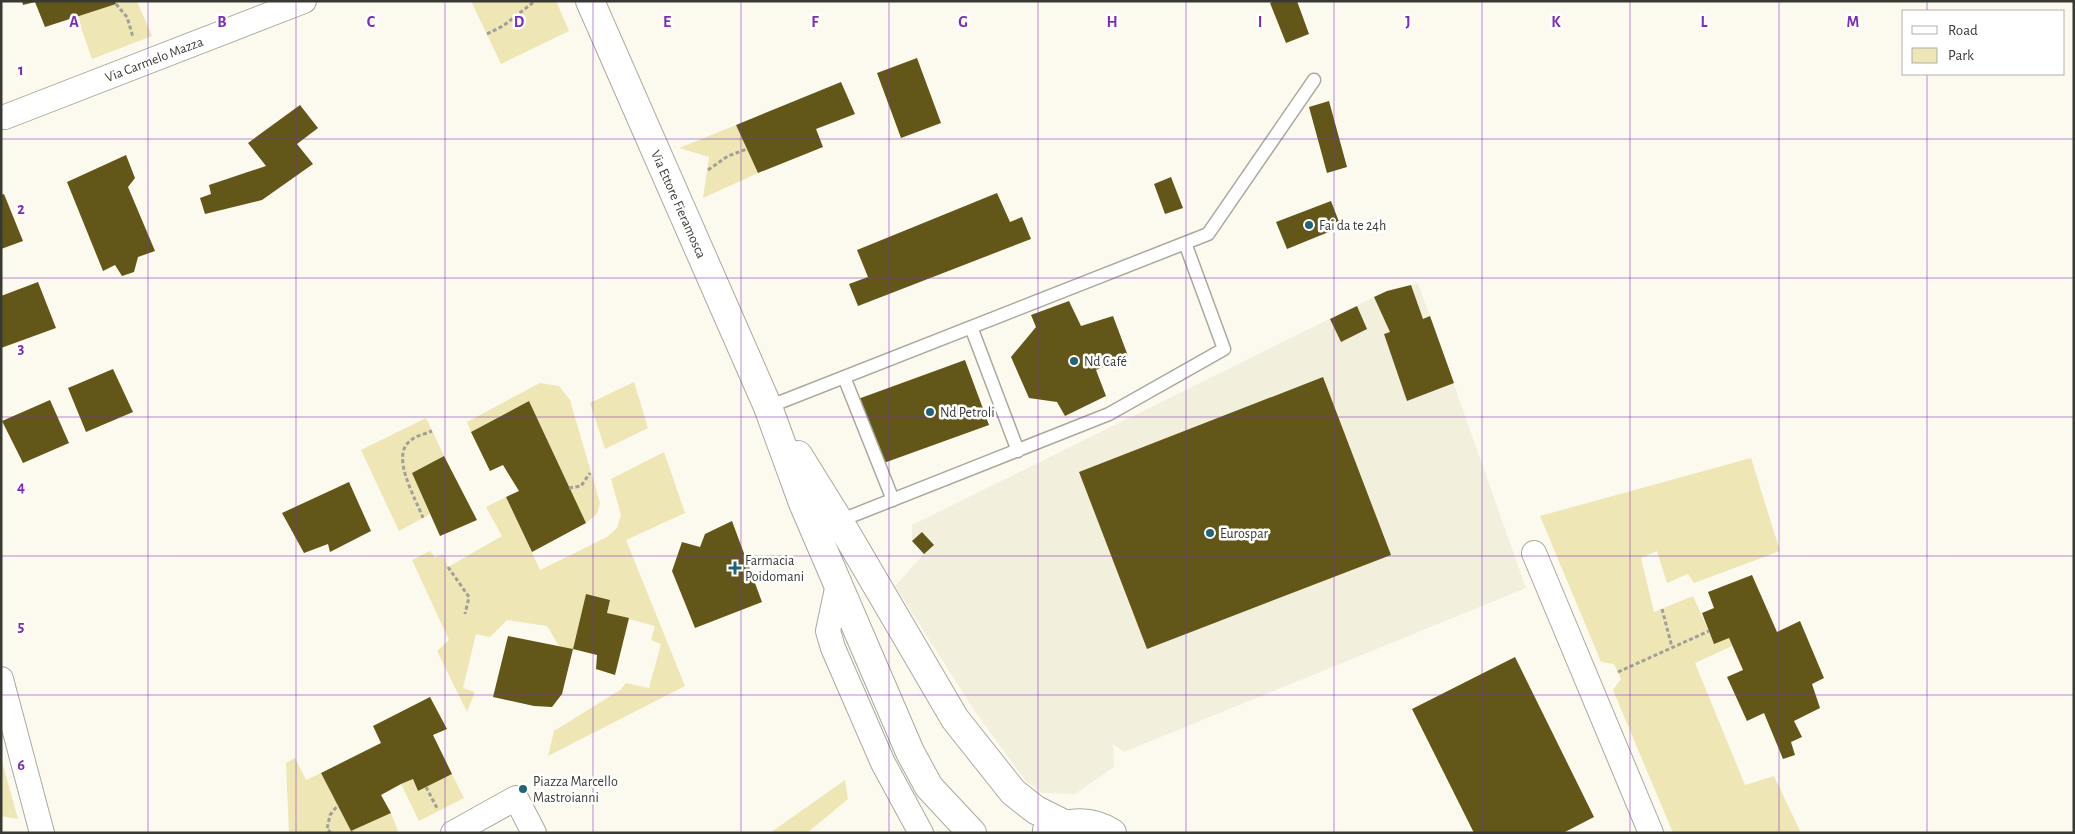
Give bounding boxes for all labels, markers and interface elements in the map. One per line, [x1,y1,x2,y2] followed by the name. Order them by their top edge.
[1902,10,2065,75] legend
[69,14,79,30] text: A
[217,14,227,30] text: B
[367,14,376,30] text: C
[514,14,525,30] text: D
[663,14,671,30] text: E
[811,14,819,30] text: F
[958,14,968,30] text: G
[1106,14,1118,30] text: H
[1258,14,1262,30] text: I
[1405,14,1411,30] text: J
[1551,14,1561,30] text: K
[1701,14,1708,30] text: L
[1847,14,1859,30] text: M
[1948,23,1978,38] text: Road
[103,35,206,85] street label: Via Carmelo Mazza
[1948,48,1974,63] text: Park
[18,62,24,78] text: 1
[648,148,708,261] street label: Via Ettore Fieramosca
[17,201,25,217] text: 2
[1303,219,1315,231] marker: Fai da te 24h
[1319,219,1386,233] place label: Fai da te 24h
[18,340,25,356] text: 3
[1068,355,1080,367] marker: Nd Café
[1084,355,1127,369] place label: Nd Café
[924,406,936,418] marker: Nd Petroli
[940,406,995,420] place label: Nd Petroli
[17,479,25,495] text: 4
[1204,527,1216,539] marker: Eurospar
[1220,527,1268,541] place label: Eurospar
[745,554,804,584] place label: Farmacia Poidomani
[729,562,741,574] marker: Farmacia Poidomani
[18,618,25,634] text: 5
[17,757,25,773] text: 6
[533,775,618,805] place label: Piazza Marcello Mastroianni
[517,783,529,795] marker: Piazza Marcello Mastroianni

